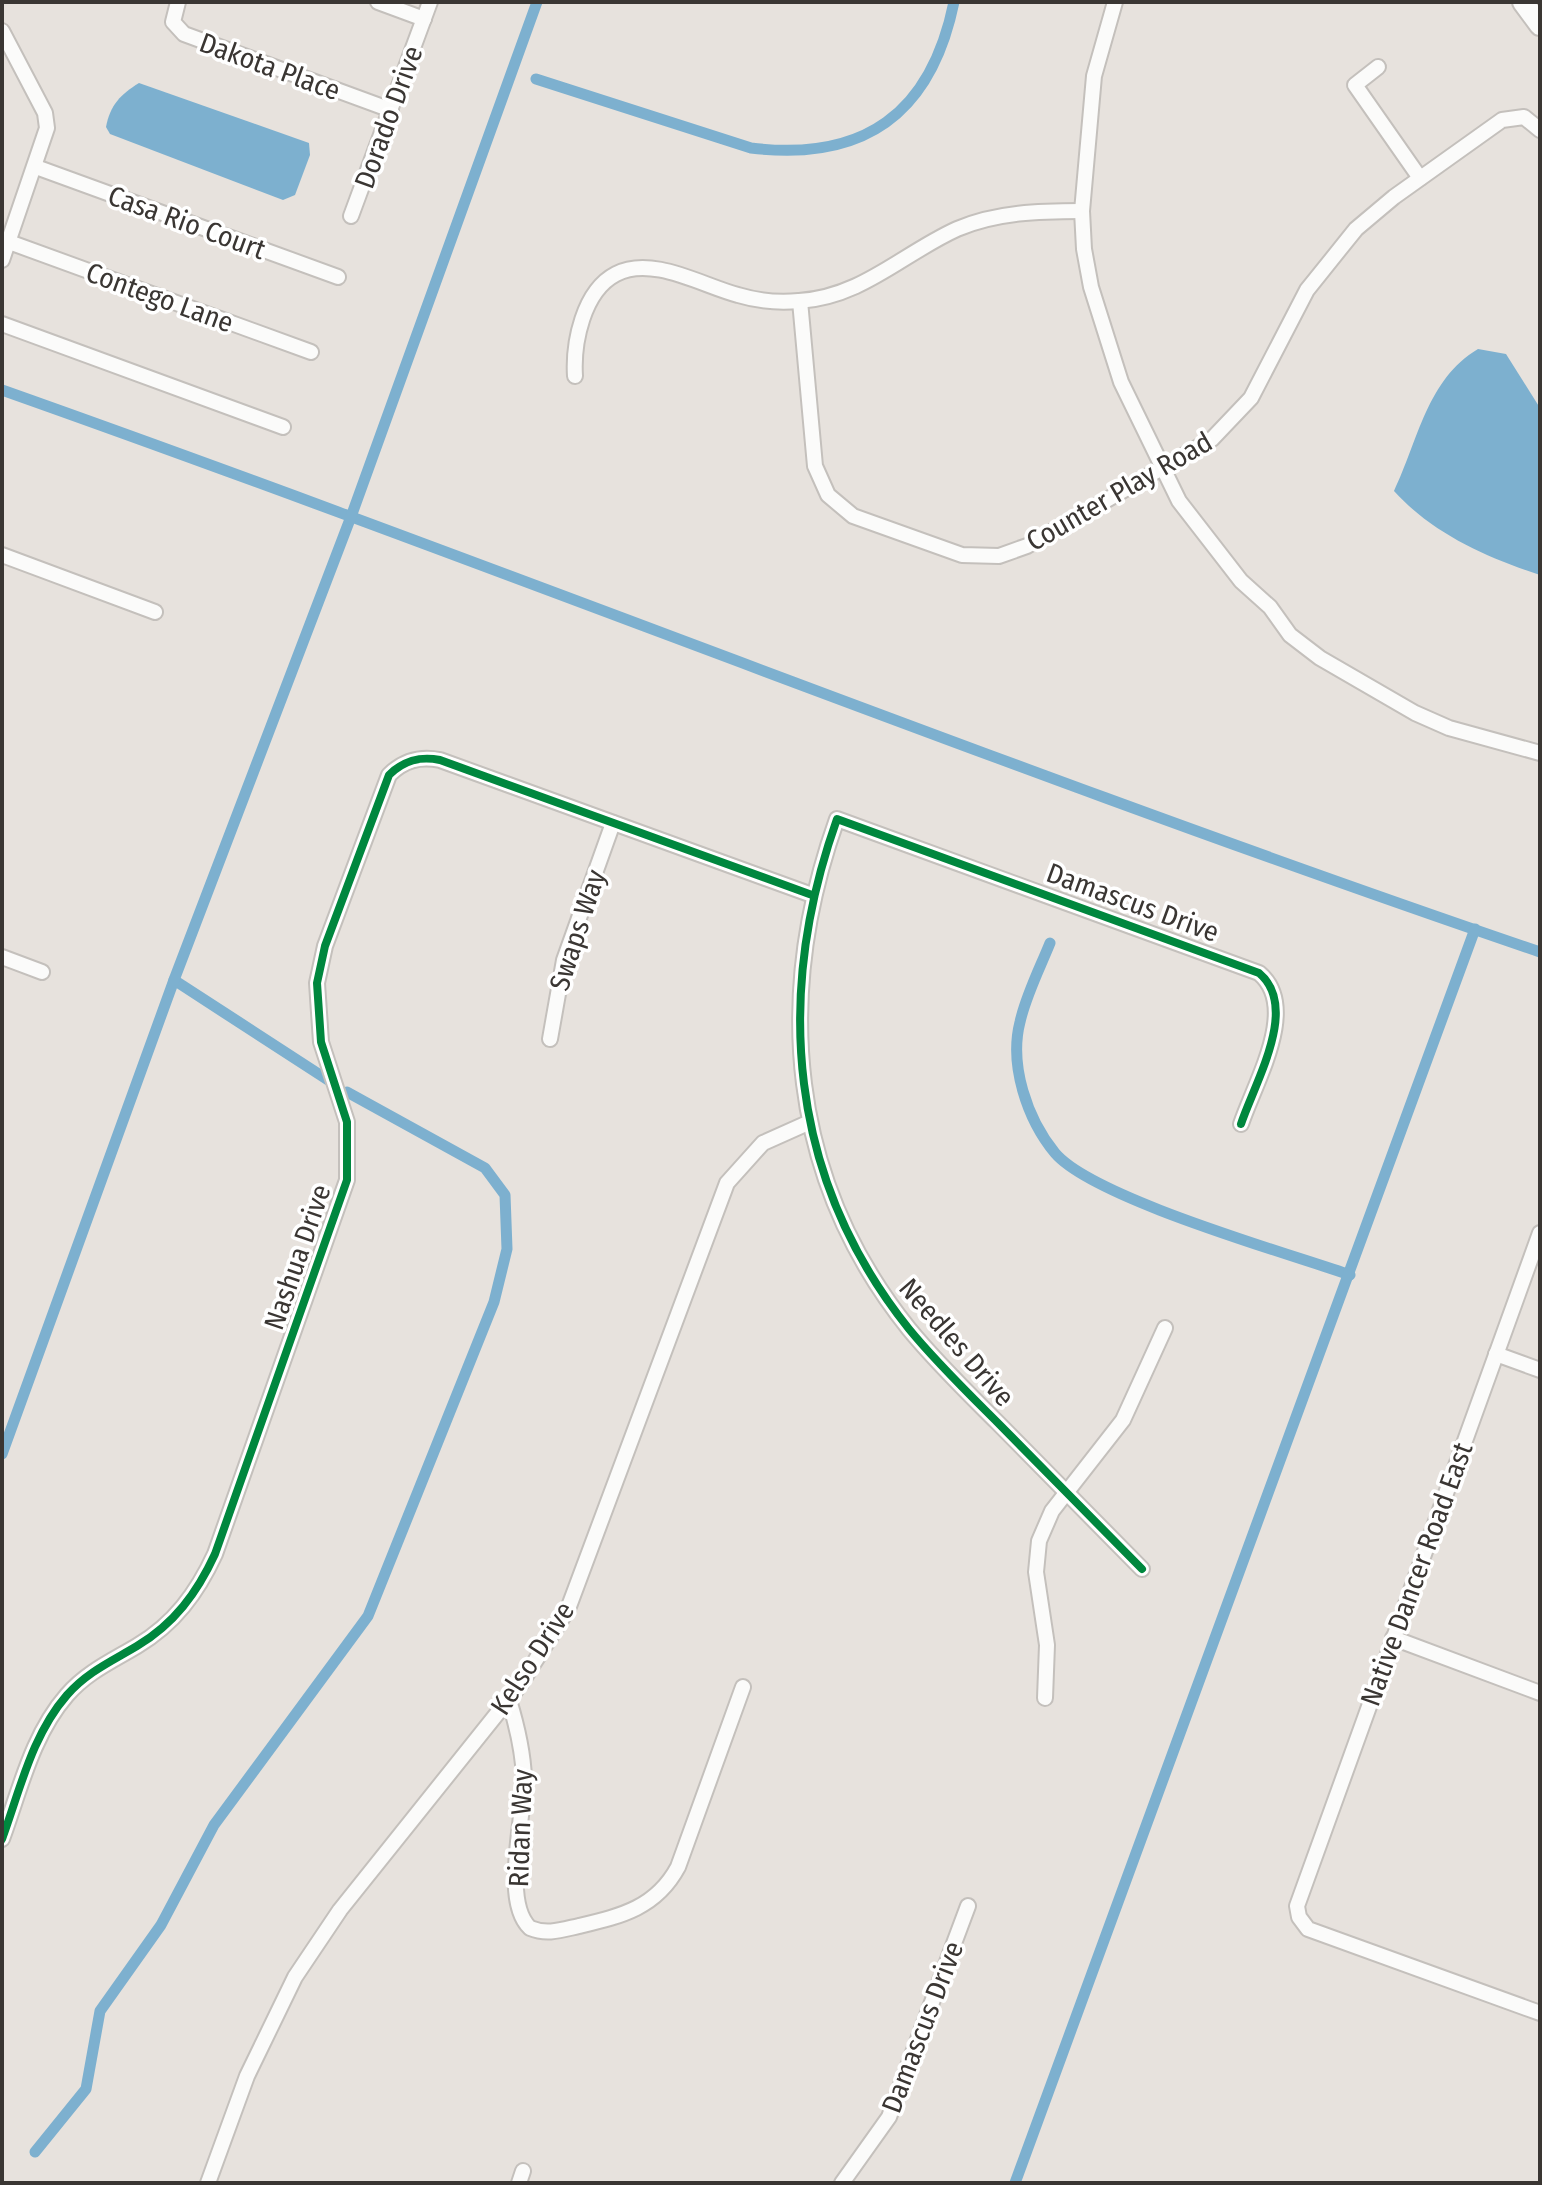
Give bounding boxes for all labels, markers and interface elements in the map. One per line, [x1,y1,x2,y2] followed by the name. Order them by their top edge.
[195,26,345,107] street label: Dakota Place
[347,41,429,193] street label: Dorado Drive
[104,179,271,266] street label: Casa Rio Court
[82,256,238,339] street label: Contego Lane
[1021,425,1218,558] street label: Counter Play Road
[1042,856,1223,949] street label: Damascus Drive
[542,865,613,995] street label: Swaps Way
[257,1180,338,1334] street label: Nashua Drive
[892,1272,1021,1413] street label: Needles Drive
[1353,1437,1480,1710] street label: Native Dancer Road East
[484,1596,581,1721] street label: Kelso Drive
[502,1768,539,1888] street label: Ridan Way
[875,1937,970,2118] street label: Damascus Drive

